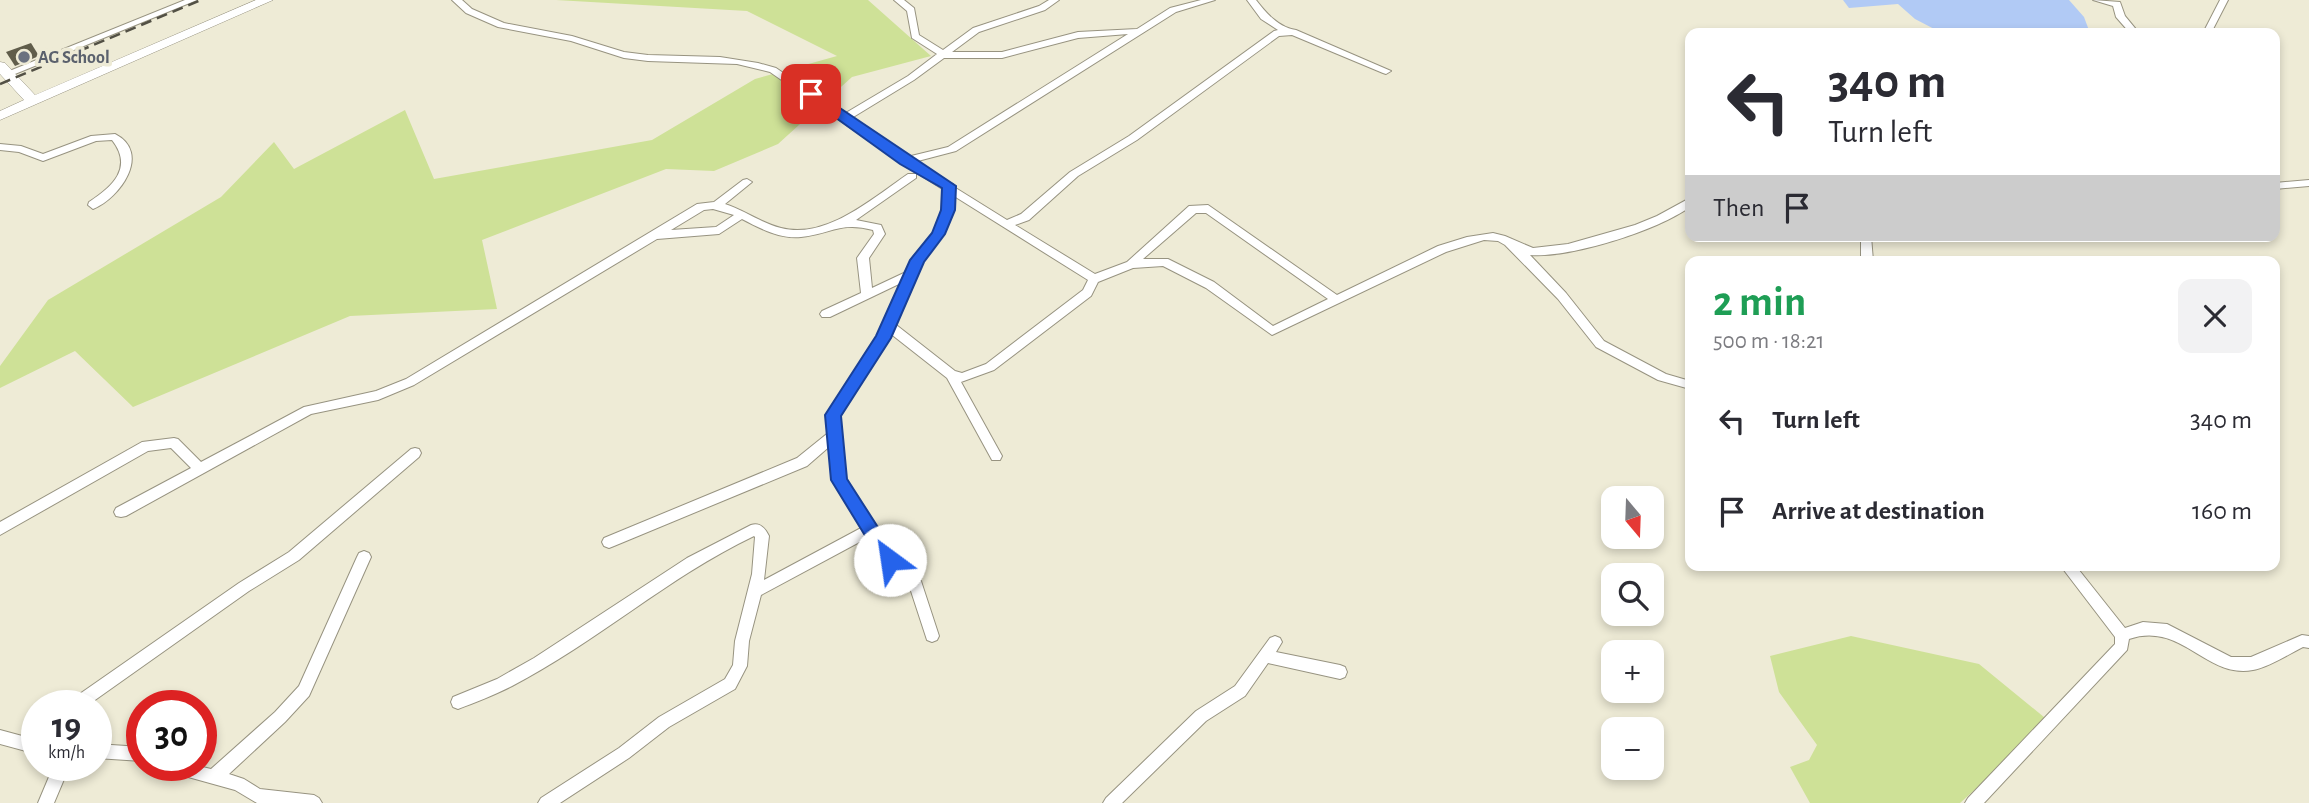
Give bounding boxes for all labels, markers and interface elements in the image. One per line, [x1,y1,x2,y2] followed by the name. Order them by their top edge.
[16,49,32,65] marker: AG School
[38,49,110,67] place label: AG School
[1713,56,1804,147] icon: left
[1828,58,1946,107] text: 340 m
[781,64,841,124] pin
[792,75,830,113] icon: arrive
[1828,116,1932,148] text: Turn left
[1778,189,1816,227] icon: arrive
[1713,195,1764,221] text: Then
[2178,279,2252,353] button: close
[1713,281,1806,323] text: 2 min
[1713,330,1824,353] text: 500 m · 18:21
[1713,402,1751,440] icon: left
[1772,407,1860,433] text: Turn left
[2190,407,2252,433] text: 340 m
[1601,486,1664,550] north arrow
[1601,486,1664,780] map controls
[1713,493,1751,531] icon: arrive
[1772,498,1985,524] text: Arrive at destination
[2192,498,2252,524] text: 160 m
[853,523,927,597] position arrow
[1601,563,1664,626] button: search
[1601,640,1664,703] button: +
[126,690,217,781] speed limit sign: 30
[52,709,81,744] text: 19
[1601,717,1664,780] button: −
[48,744,85,762] text: km/h

